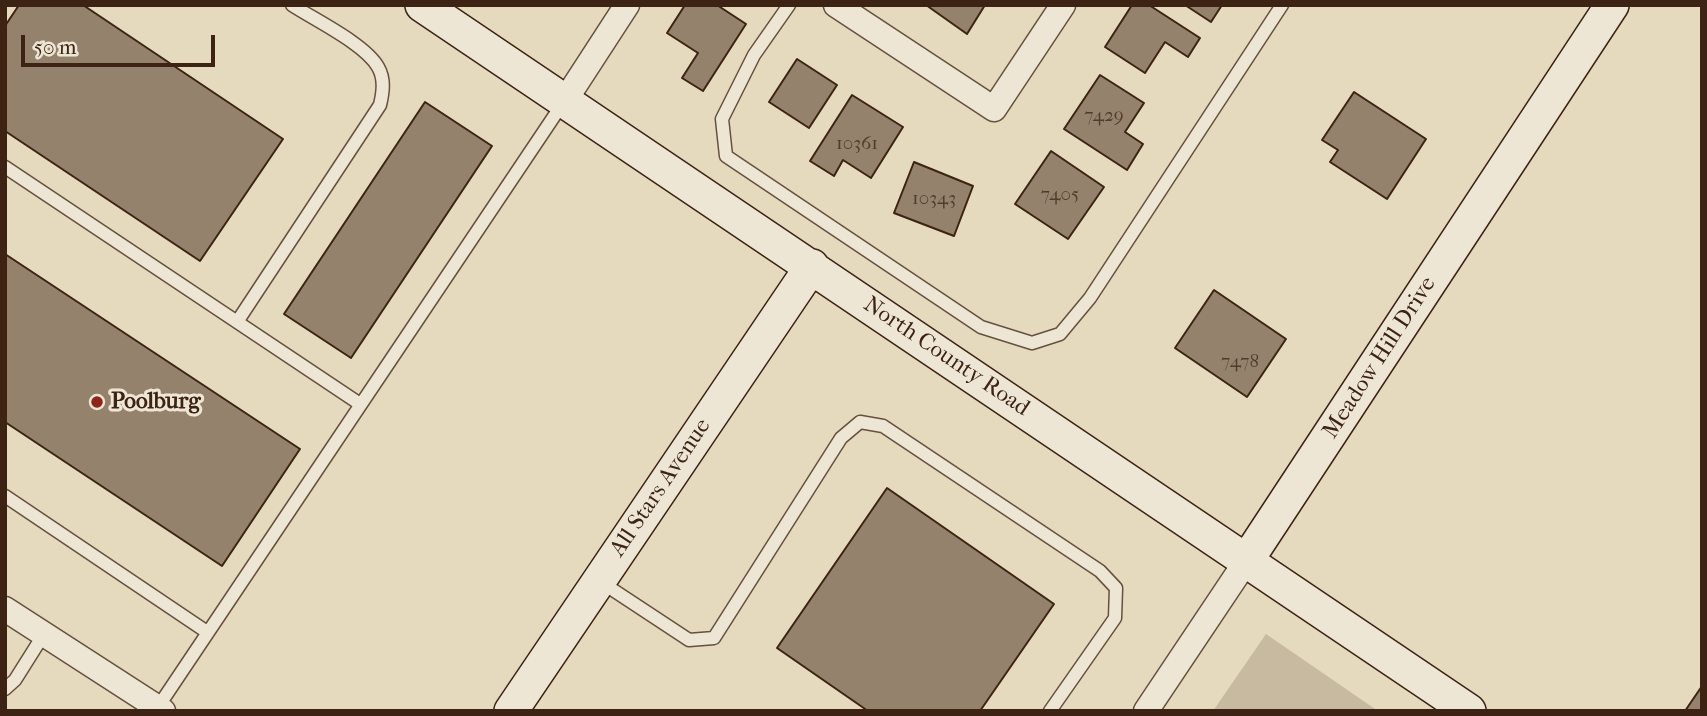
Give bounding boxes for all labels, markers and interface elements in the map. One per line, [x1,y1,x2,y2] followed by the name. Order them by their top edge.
[24,21,219,65] scale bar
[34,35,77,59] text: 50 m
[1084,105,1124,127] house number: 7429
[836,133,878,155] house number: 10361
[1041,184,1079,206] house number: 7405
[912,188,956,210] house number: 10343
[1317,272,1443,444] street label: Meadow Hill Drive
[858,291,1034,423] street label: North County Road
[1221,351,1259,373] house number: 7478
[111,388,201,416] place label: Poolburg
[89,394,105,410] marker: Poolburg
[605,414,717,562] street label: All Stars Avenue

